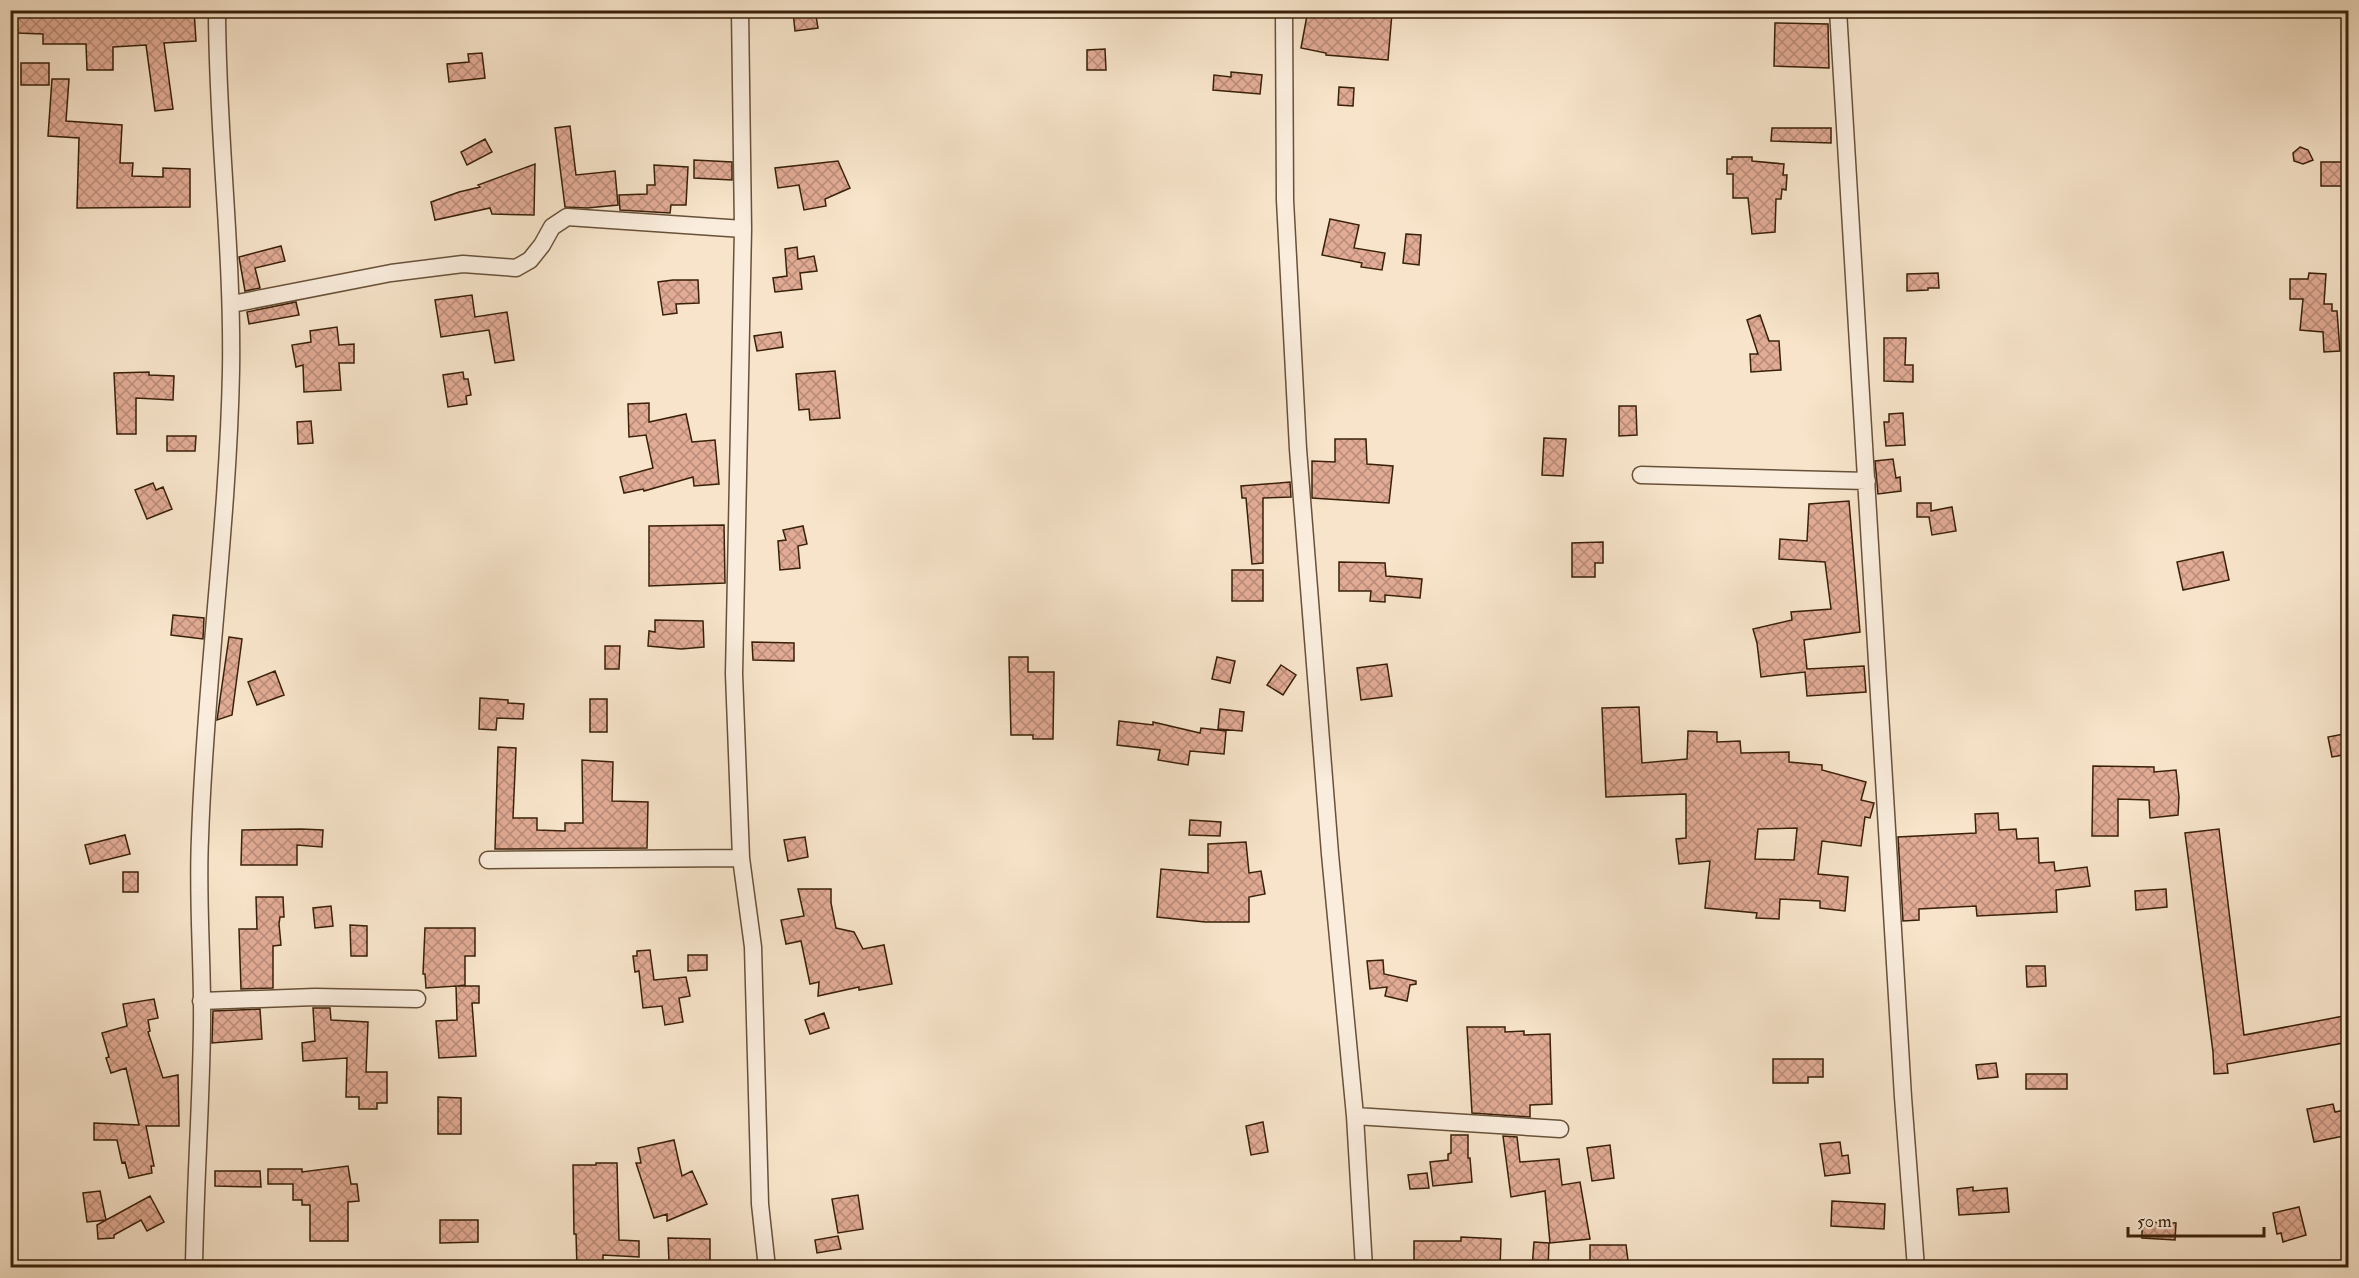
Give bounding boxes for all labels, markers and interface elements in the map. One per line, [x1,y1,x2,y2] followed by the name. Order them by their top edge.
[2128,1200,2264,1238] scale bar
[2137,1210,2172,1233] text: 50 m

